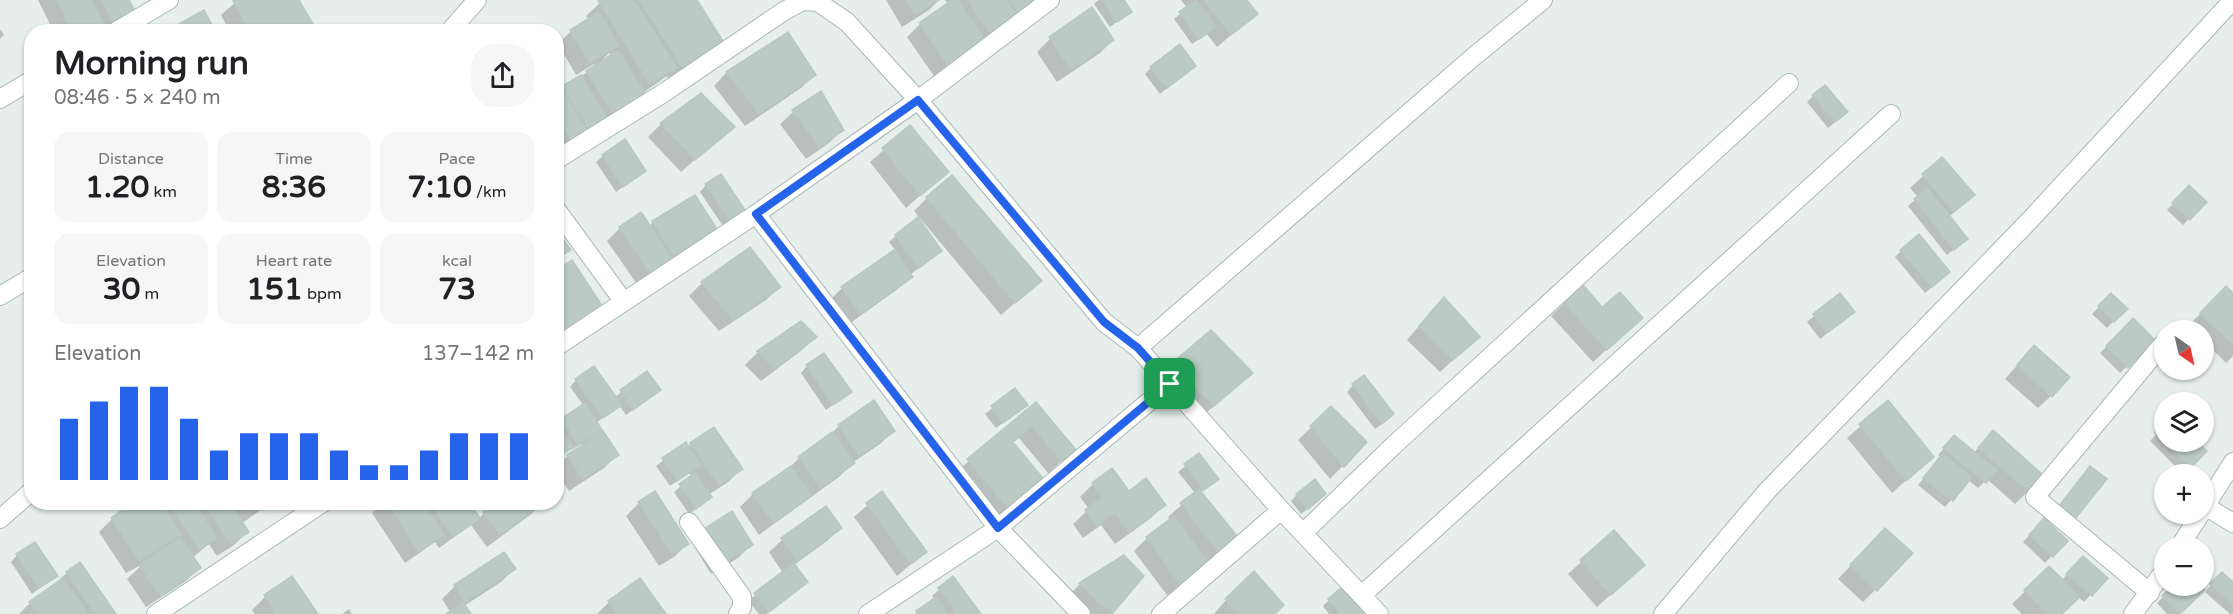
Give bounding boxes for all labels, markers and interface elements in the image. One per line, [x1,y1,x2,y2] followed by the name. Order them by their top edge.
[54,44,249,83] text: Morning run
[471,44,534,107] button: share
[54,86,221,110] text: 08:46 · 5 × 240 m
[98,149,164,169] text: Distance
[275,149,313,169] text: Time
[439,149,475,169] text: Pace
[85,169,149,206] text: 1.20
[262,169,326,206] text: 8:36
[408,169,472,206] text: 7:10
[149,182,177,202] text: km
[472,182,506,202] text: /km
[96,251,166,271] text: Elevation
[256,251,332,271] text: Heart rate
[442,251,472,271] text: kcal
[103,271,140,308] text: 30
[246,271,303,308] text: 151
[438,271,476,308] text: 73
[140,284,159,304] text: m
[303,284,342,304] text: bpm
[2154,320,2214,380] north arrow
[2154,320,2214,596] map controls
[54,342,141,366] text: Elevation
[422,342,534,366] text: 137–142 m
[1144,358,1195,409] pin
[1153,367,1186,400] icon: arrive
[2154,392,2214,452] button: layers
[2154,464,2214,524] button: +
[2154,536,2214,596] button: −

